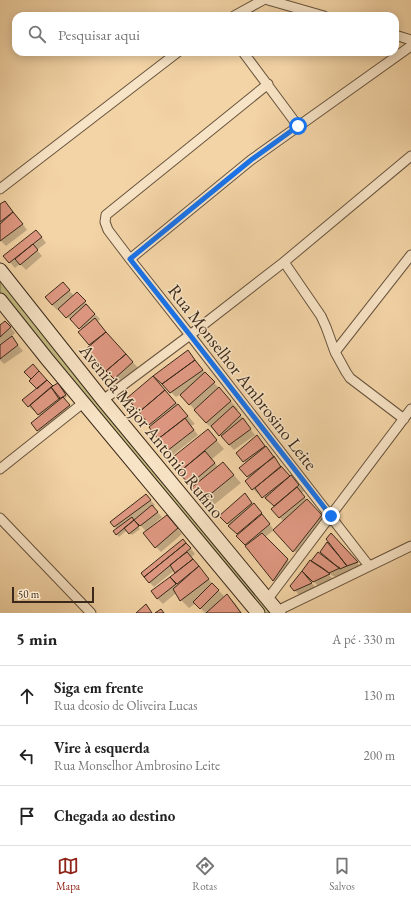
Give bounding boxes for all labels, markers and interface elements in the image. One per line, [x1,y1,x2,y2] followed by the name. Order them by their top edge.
[12,12,399,56] search box
[26,23,48,45] icon: search
[58,25,140,44] text: Pesquisar aqui
[289,117,307,135] route start
[163,279,323,475] street label: Rua Monselhor Ambrosino Leite
[74,338,230,523] street label: Avenida Major Antonio Rufino
[322,507,340,525] route end
[12,585,94,604] scale bar
[18,587,39,601] text: 50 m
[16,628,57,650] text: 5 min
[332,631,395,648] text: A pé · 330 m
[54,678,143,697] text: Siga em frente
[16,685,38,707] icon: ahead
[364,687,395,704] text: 130 m
[54,697,197,714] text: Rua deosio de Oliveira Lucas
[54,738,150,757] text: Vire à esquerda
[16,745,38,767] icon: left
[364,747,395,764] text: 200 m
[54,757,220,774] text: Rua Monselhor Ambrosino Leite
[16,805,38,827] icon: arrive
[54,806,175,825] text: Chegada ao destino
[56,855,80,893] tab: Mapa
[192,855,217,893] tab: Rotas
[329,855,355,893] tab: Salvos

